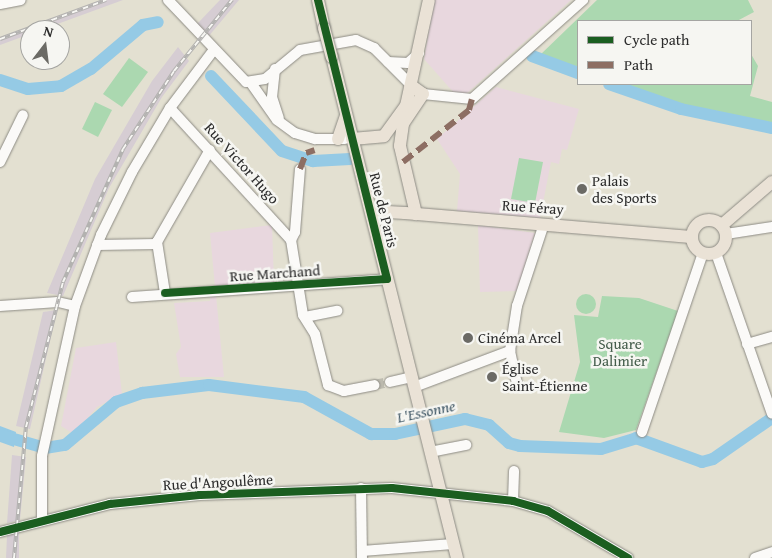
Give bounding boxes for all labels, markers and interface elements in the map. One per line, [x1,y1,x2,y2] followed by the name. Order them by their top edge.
[20,20,70,70] north arrow
[577,20,752,85] legend
[42,21,56,42] text: N
[624,29,690,50] text: Cycle path
[624,54,653,75] text: Path
[201,119,283,207] street label: Rue Victor Hugo
[366,170,402,250] street label: Rue de Paris
[592,171,657,206] place label: Palais des Sports
[576,183,588,195] marker: Palais des Sports
[501,196,565,218] street label: Rue Féray
[229,261,321,285] street label: Rue Marchand
[478,329,561,347] place label: Cinéma Arcel
[462,332,474,344] marker: Cinéma Arcel
[593,334,647,369] park label: Square Dalimier
[502,359,588,394] place label: Église Saint-Étienne
[486,371,498,383] marker: Église Saint-Étienne
[395,395,457,427] water label: L'Essonne
[162,470,274,494] street label: Rue d'Angoulême

